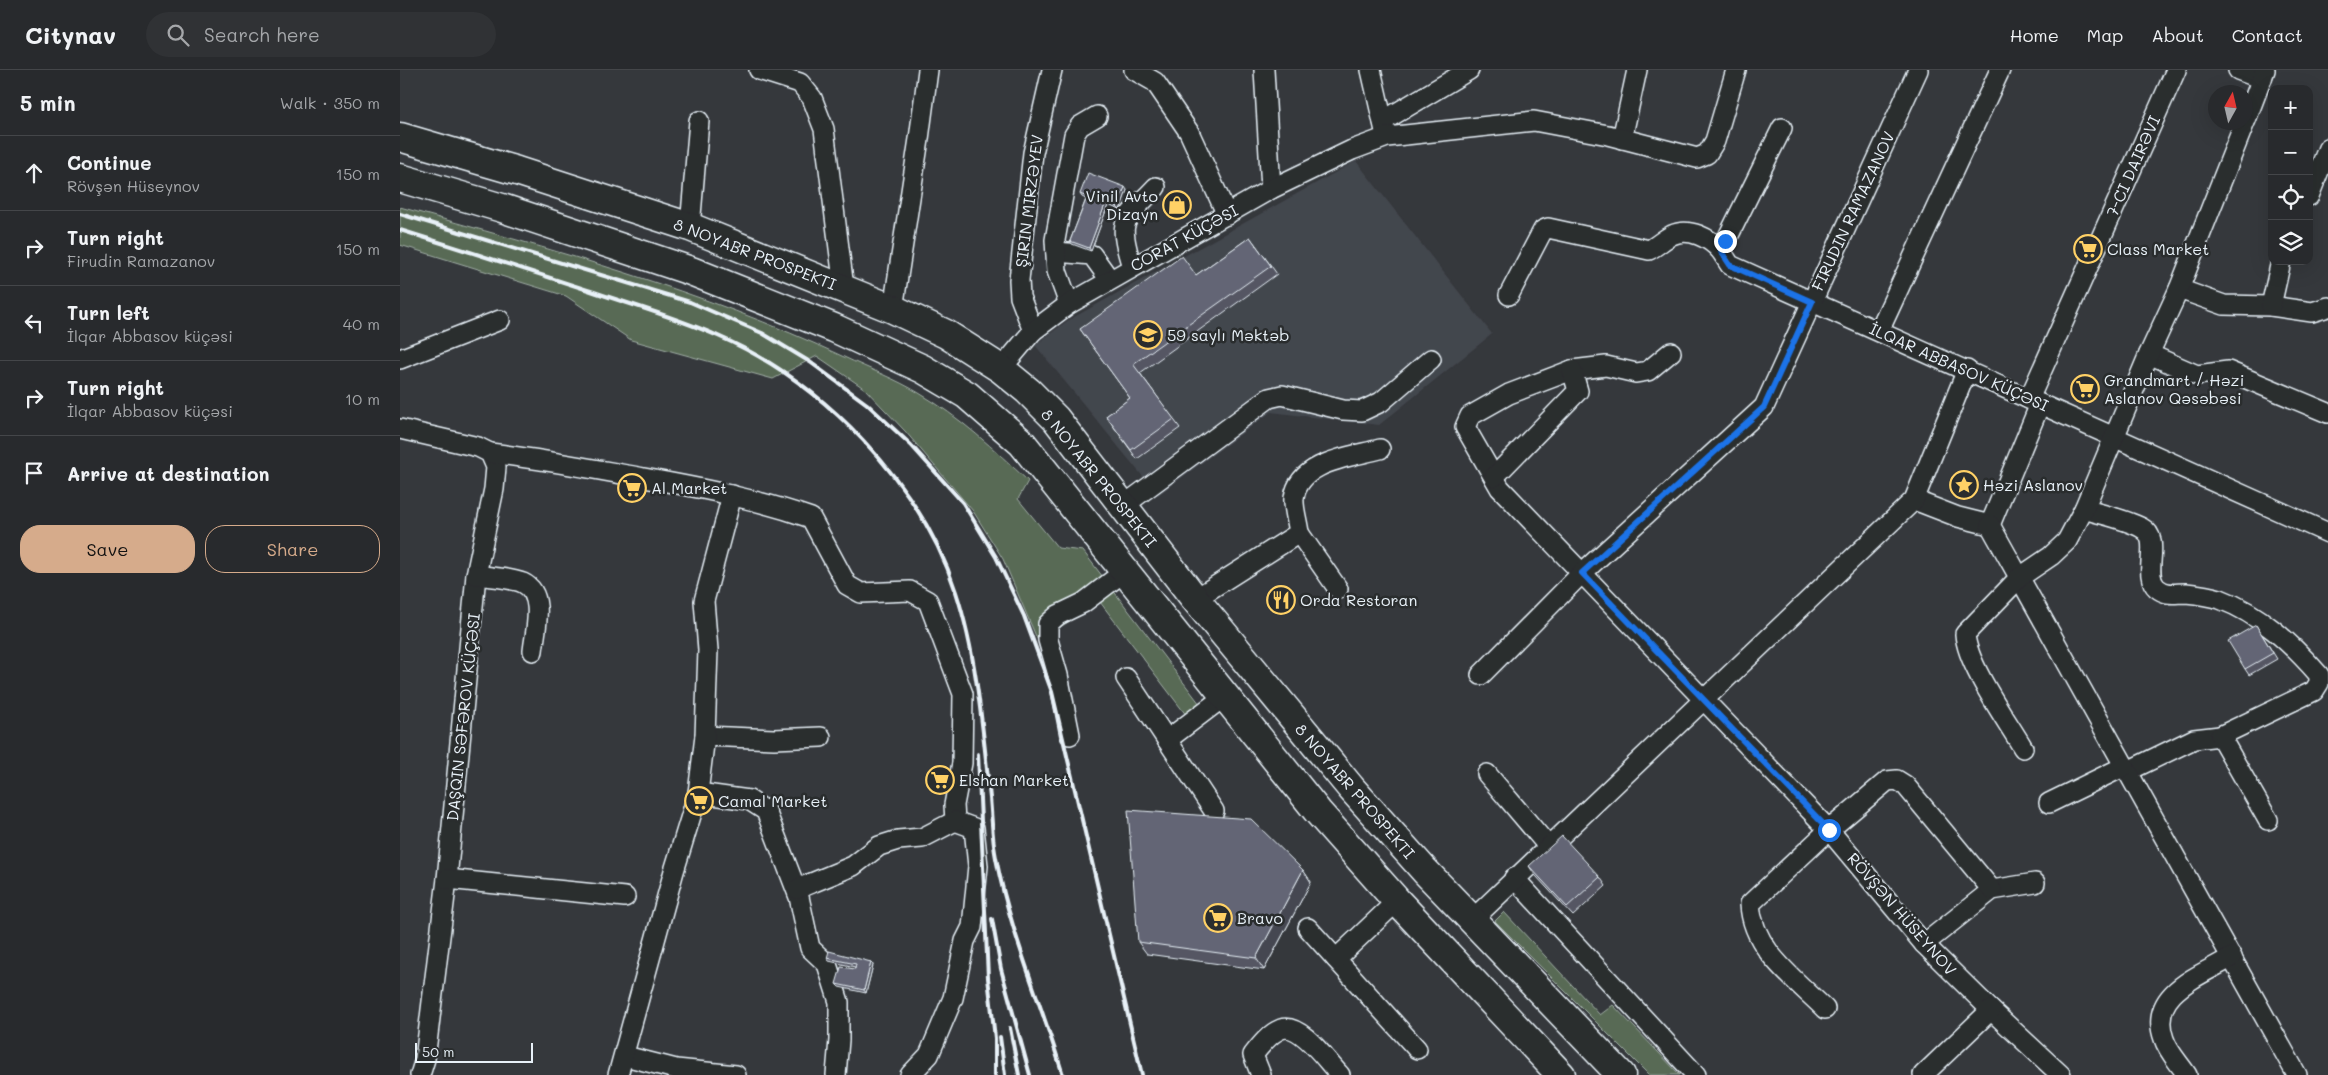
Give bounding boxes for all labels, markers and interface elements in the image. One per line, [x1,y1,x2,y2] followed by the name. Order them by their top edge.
[146,12,496,57] search box
[25,19,116,50] text: Citynav
[164,21,192,49] icon: search
[204,22,320,47] text: Search here
[2010,23,2059,47] text: Home
[2087,23,2123,47] text: Map
[2151,23,2204,47] text: About
[2232,23,2303,47] text: Contact
[2208,85,2253,130] north arrow
[2268,85,2313,265] map controls
[2268,85,2313,130] button: +
[20,89,76,116] text: 5 min
[280,92,380,113] text: Walk · 350 m
[2101,112,2164,220] street label: 7-CI DAIRƏVI
[1806,128,1899,294] street label: FIRUDIN RAMAZANOV
[2268,130,2313,175] button: −
[1010,133,1047,269] street label: ŞIRIN MIRZƏYEV
[67,150,152,175] text: Continue
[20,159,48,187] icon: ahead
[336,163,380,184] text: 150 m
[67,175,200,196] text: Rövşən Hüseynov
[2268,175,2313,220] button: locate
[1085,185,1158,224] place label: Vinil Avto Dizayn
[1162,190,1192,220] shop icon: Vinil Avto Dizayn
[1126,199,1241,276] street label: CORAT KÜÇƏSI
[671,213,839,294] street label: 8 NOYABR PROSPEKTI
[2268,220,2313,265] button: layers
[67,225,164,250] text: Turn right
[1714,230,1737,253] route end
[20,234,48,262] icon: right
[2073,234,2103,264] supermarket icon: Class Market
[336,238,380,259] text: 150 m
[2107,238,2209,259] place label: Class Market
[67,250,215,271] text: Firudin Ramazanov
[67,300,150,325] text: Turn left
[20,309,48,337] icon: left
[343,313,380,334] text: 40 m
[1866,317,2052,416] street label: İLQAR ABBASOV KÜÇƏSI
[1133,320,1163,350] school or university icon: 59 saylı Məktəb
[1167,324,1289,345] place label: 59 saylı Məktəb
[67,325,233,346] text: İlqar Abbasov küçəsi
[2104,369,2244,408] place label: Grandmart / Həzi Aslanov Qəsəbəsi
[2070,374,2100,404] supermarket icon: Grandmart / Həzi Aslanov Qəsəbəsi
[67,375,164,400] text: Turn right
[20,384,48,412] icon: right
[345,388,380,409] text: 10 m
[67,400,233,421] text: İlqar Abbasov küçəsi
[1037,404,1162,551] street label: 8 NOYABR PROSPEKTI
[20,459,48,487] icon: arrive
[67,461,270,486] text: Arrive at destination
[1949,470,1979,500] place icon: Həzi Aslanov
[617,473,647,503] supermarket icon: Al Market
[1983,474,2083,495] place label: Həzi Aslanov
[651,477,727,498] place label: Al Market
[20,525,195,573] button: Save
[205,525,380,573] button: Share
[1266,585,1296,615] restaurant icon: Orda Restoran
[1300,589,1417,610] place label: Orda Restoran
[441,612,484,822] street label: DAŞQIN SƏFƏROV KÜÇƏSI
[1291,719,1420,863] street label: 8 NOYABR PROSPEKTI
[925,765,955,795] supermarket icon: Elshan Market
[959,769,1069,790] place label: Elshan Market
[684,786,714,816] supermarket icon: Camal Market
[718,790,827,811] place label: Camal Market
[1818,819,1841,842] route start
[1843,848,1962,979] street label: RÖVŞƏN HÜSEYNOV
[1203,903,1233,933] supermarket icon: Bravo
[1237,907,1283,928] place label: Bravo
[415,1040,532,1063] scale bar
[422,1042,454,1061] text: 50 m

